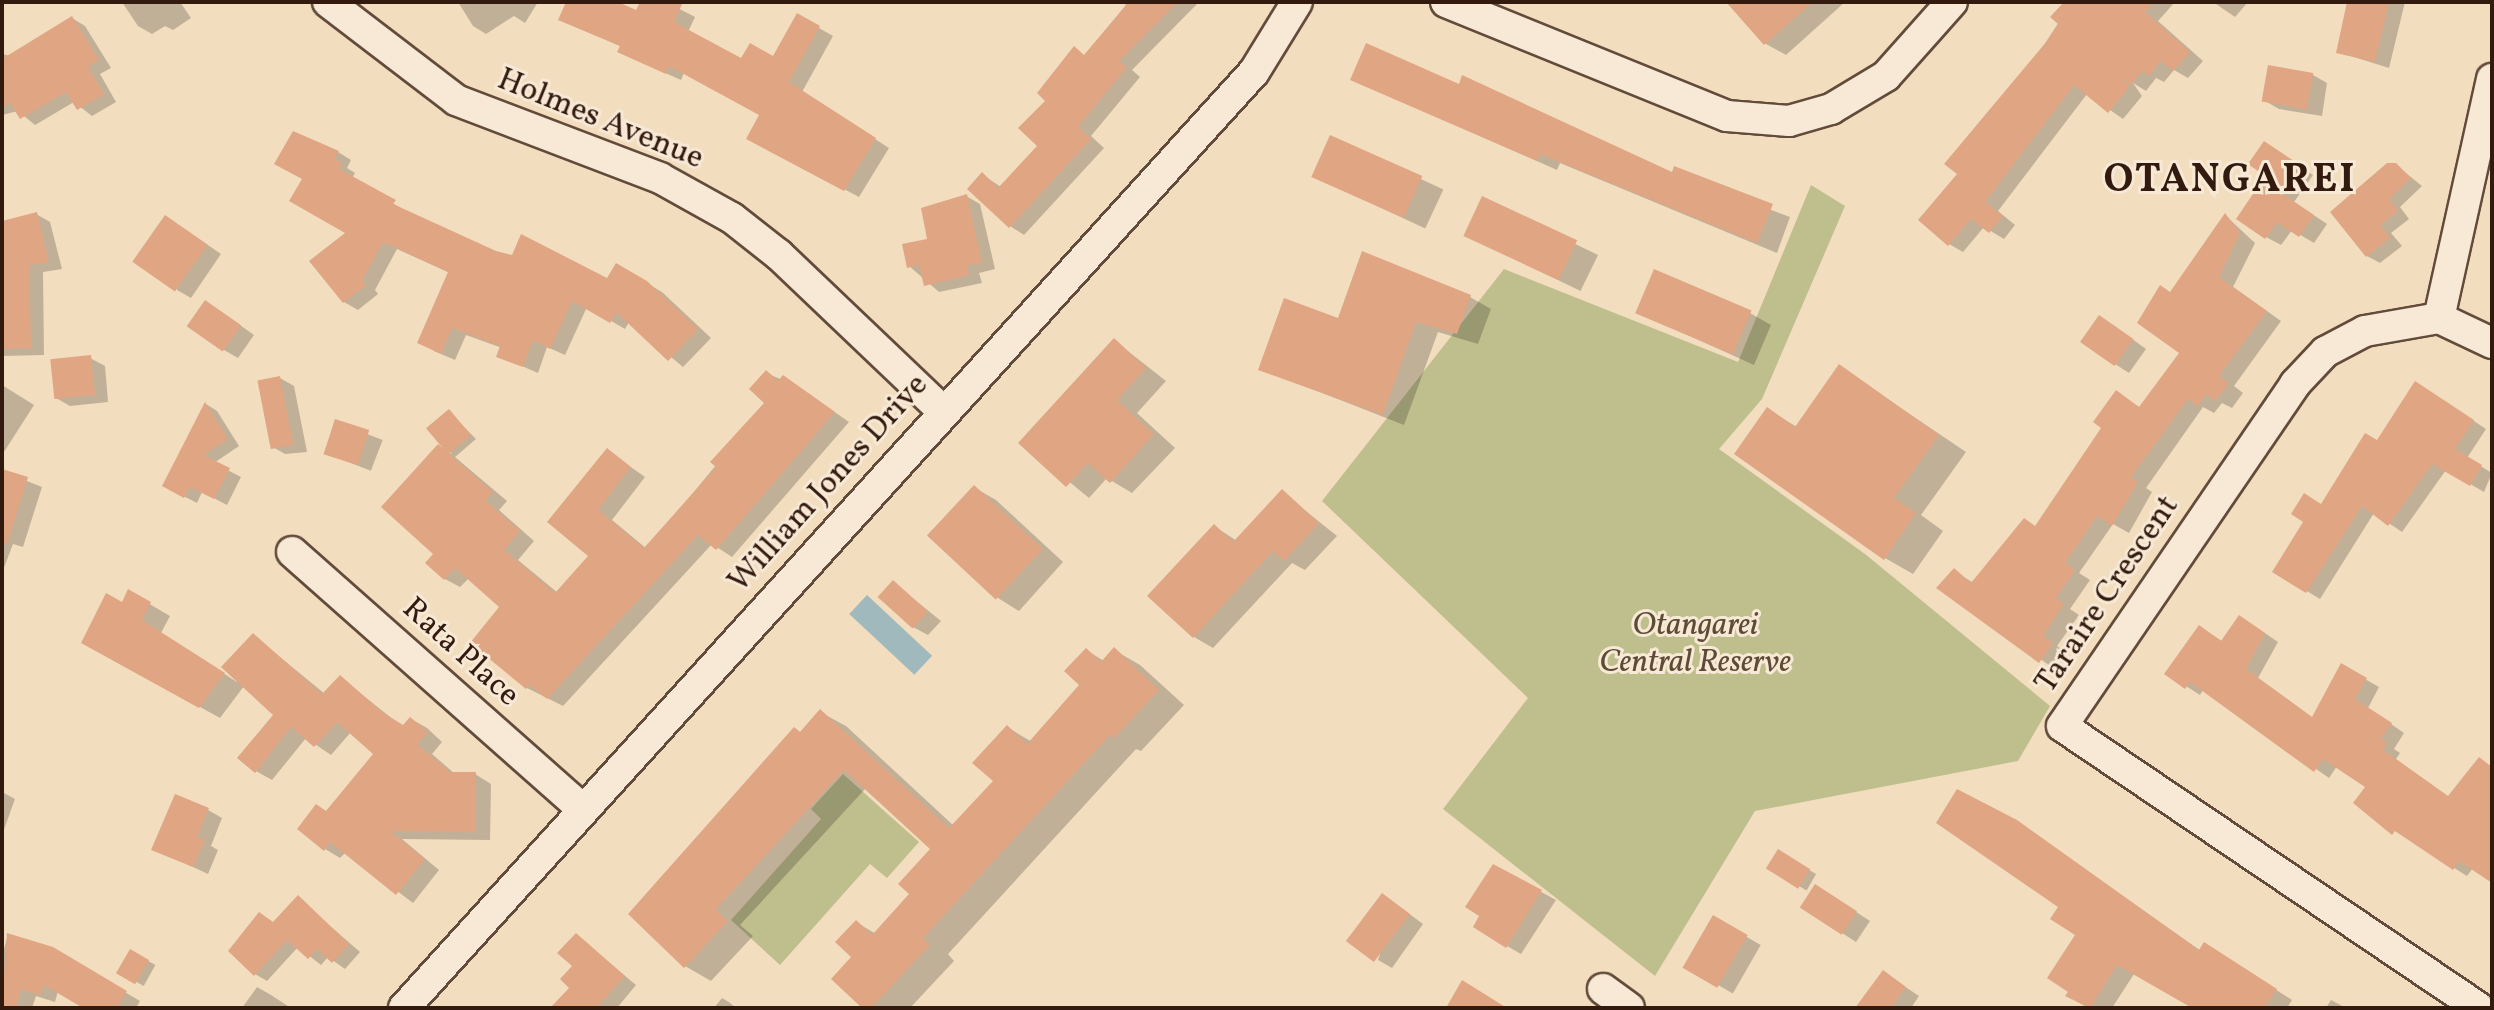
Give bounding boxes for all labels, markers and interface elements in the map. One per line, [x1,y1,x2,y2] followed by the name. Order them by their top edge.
[491,61,709,179] street label: Holmes Avenue
[2104,157,2356,205] district label: OTANGAREI
[721,367,937,601] street label: William Jones Drive
[2028,489,2188,701] street label: Taraire Crescent
[393,590,527,716] street label: Rata Place
[1599,608,1791,683] park label: Otangarei Central Reserve

